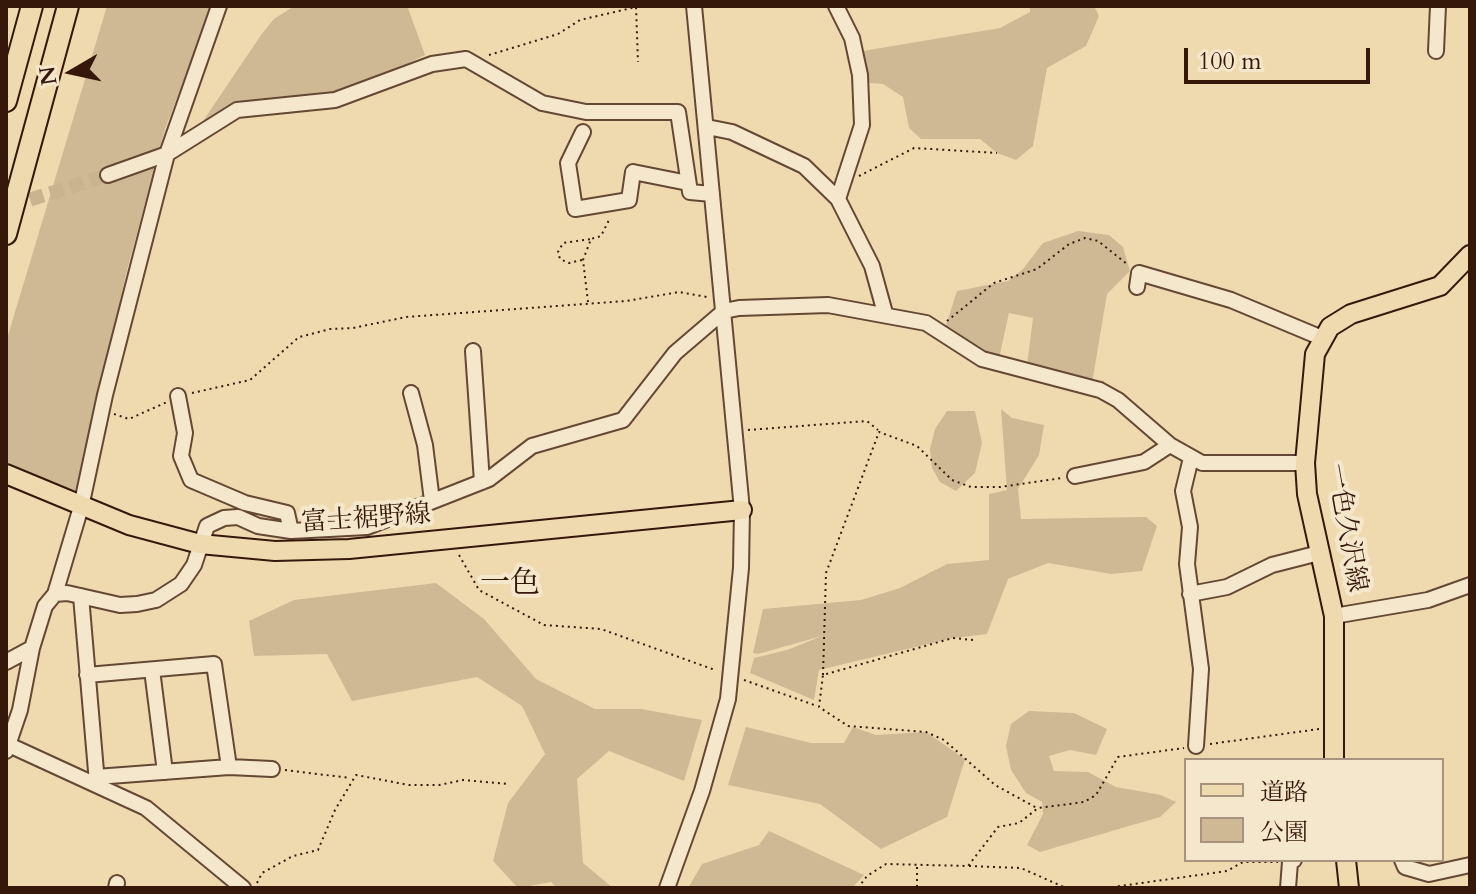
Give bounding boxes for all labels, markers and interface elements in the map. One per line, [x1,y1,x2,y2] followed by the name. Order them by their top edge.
[32,32,112,112] north arrow
[1188,32,1374,82] scale bar
[1198,45,1262,78] text: 100 m
[32,64,65,88] text: N
[1318,461,1372,595] street label: 一色久沢線
[300,500,432,540] street label: 富士裾野線
[480,567,540,603] district label: 一色
[1184,758,1444,862] legend
[1260,776,1308,809] text: 道路
[1260,816,1308,849] text: 公園

